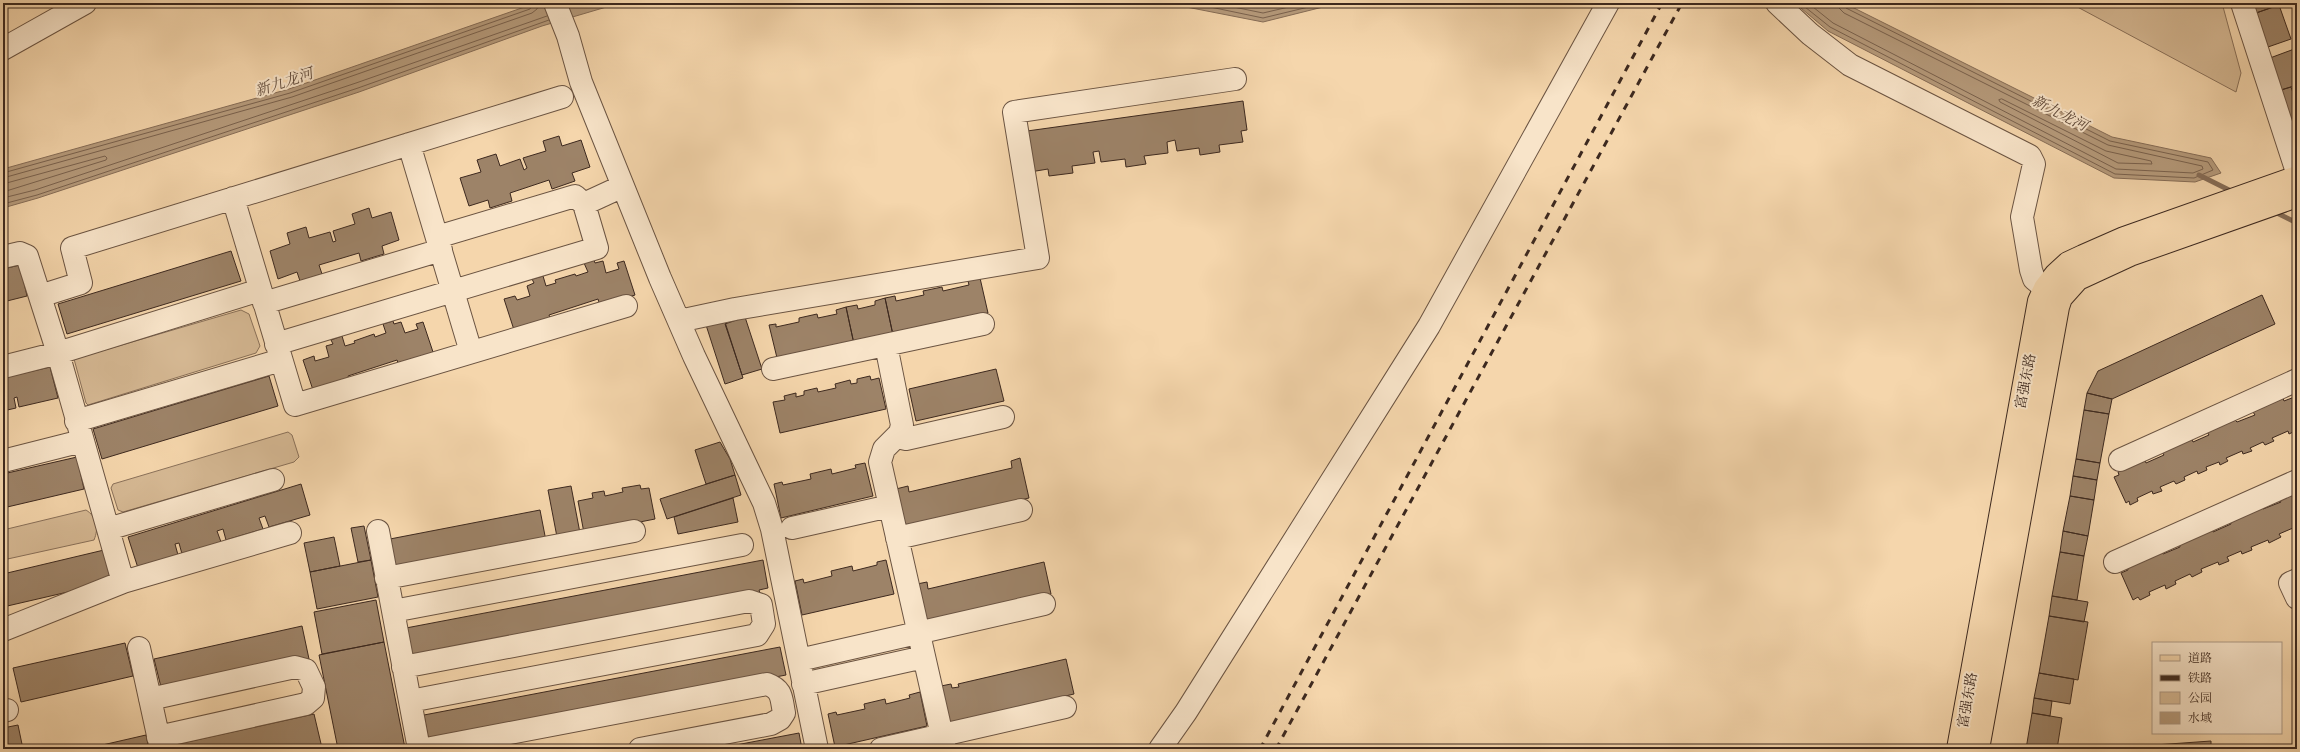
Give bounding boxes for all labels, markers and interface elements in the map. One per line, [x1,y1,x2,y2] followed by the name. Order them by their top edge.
[253,63,319,103] water label: 新九龙河
[2028,91,2093,139] water label: 新九龙河
[2012,352,2041,411] street label: 富强东路
[2152,642,2282,734] legend
[2188,651,2212,667] text: 道路
[1954,671,1983,729] street label: 富强东路
[2188,671,2212,687] text: 铁路
[2188,691,2212,707] text: 公园
[2188,711,2212,727] text: 水域

